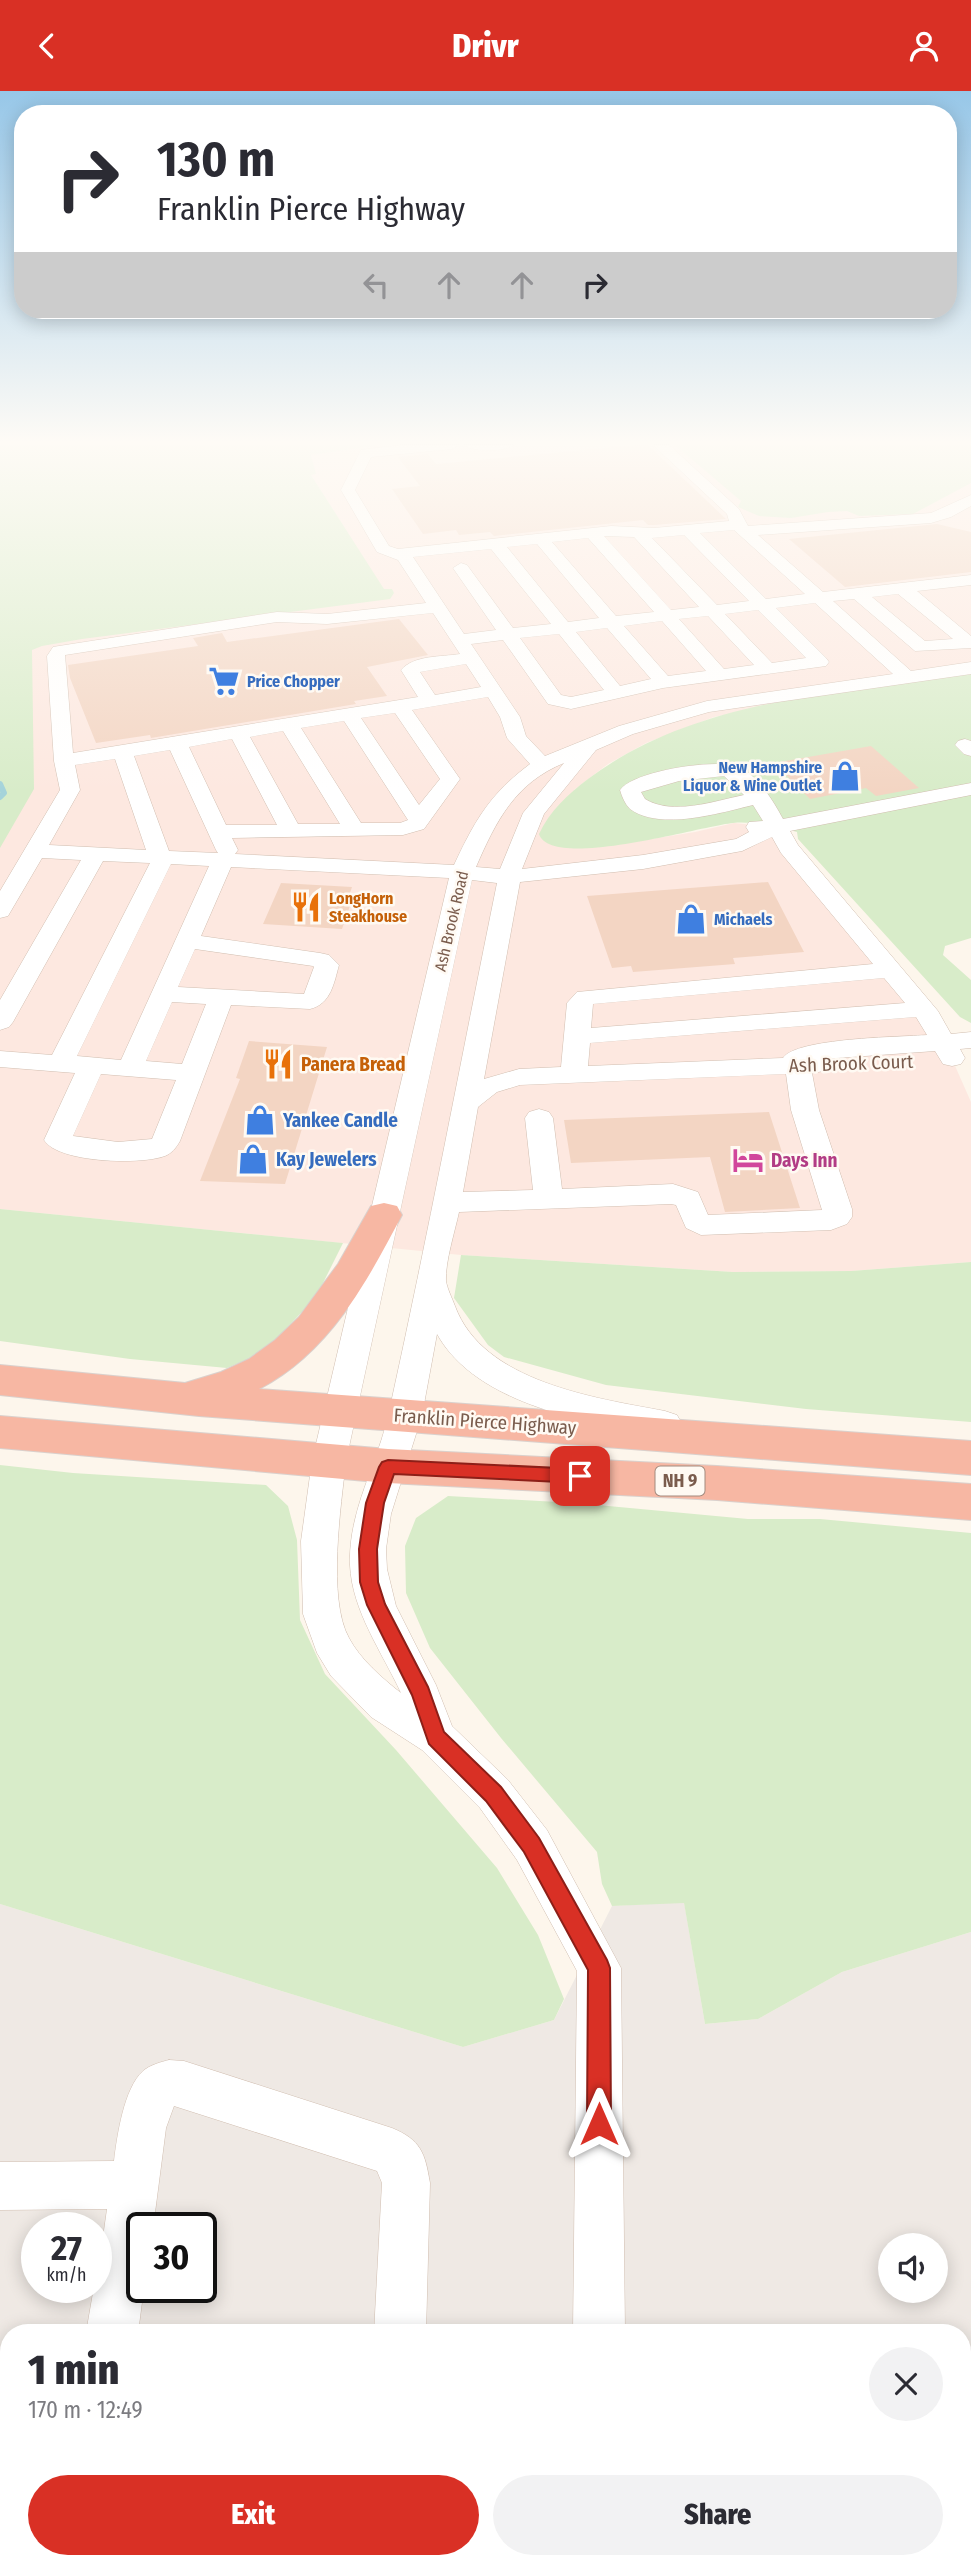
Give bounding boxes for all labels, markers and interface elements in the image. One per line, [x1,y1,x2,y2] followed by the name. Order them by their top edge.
[28,27,66,65] icon: back
[452,27,519,65] text: Drivr
[905,27,943,65] icon: person
[157,130,275,189] text: 130 m
[42,133,133,224] icon: right
[157,190,465,228] text: Franklin Pierce Highway
[357,266,395,304] icon: left
[430,266,468,304] icon: ahead
[503,266,541,304] icon: ahead
[576,266,614,304] icon: right
[207,664,241,698] supermarket icon: Price Chopper
[247,672,340,691] place label: Price Chopper
[683,758,822,795] place label: New Hampshire Liquor & Wine Outlet
[828,759,862,793] shop icon: New Hampshire Liquor & Wine Outlet
[431,869,472,973] street label: Ash Brook Road
[329,889,407,926] place label: LongHorn Steakhouse
[289,890,323,924] restaurant icon: LongHorn Steakhouse
[674,902,708,936] shop icon: Michaels
[714,910,772,929] place label: Michaels
[261,1047,295,1081] restaurant icon: Panera Bread
[788,1050,914,1077] street label: Ash Brook Court
[301,1053,406,1076] place label: Panera Bread
[243,1103,277,1137] shop icon: Yankee Candle
[282,1109,398,1132] place label: Yankee Candle
[236,1142,270,1176] shop icon: Kay Jewelers
[731,1143,765,1177] hotel icon: Days Inn
[276,1148,377,1171] place label: Kay Jewelers
[771,1149,837,1172] place label: Days Inn
[393,1404,578,1439] street label: Franklin Pierce Highway
[550,1446,610,1506] pin
[561,1457,599,1495] icon: arrive
[656,1467,704,1496] road number: NH 9
[562,2087,636,2161] position arrow
[126,2212,217,2303] speed limit sign: 30
[51,2227,82,2269] text: 27
[878,2233,948,2303] map controls
[878,2233,948,2303] button: sound
[46,2264,87,2286] text: km/h
[28,2345,119,2395] text: 1 min
[869,2347,943,2421] button: close
[28,2396,143,2424] text: 170 m · 12:49
[28,2475,479,2555] button: Exit
[493,2475,943,2555] button: Share

